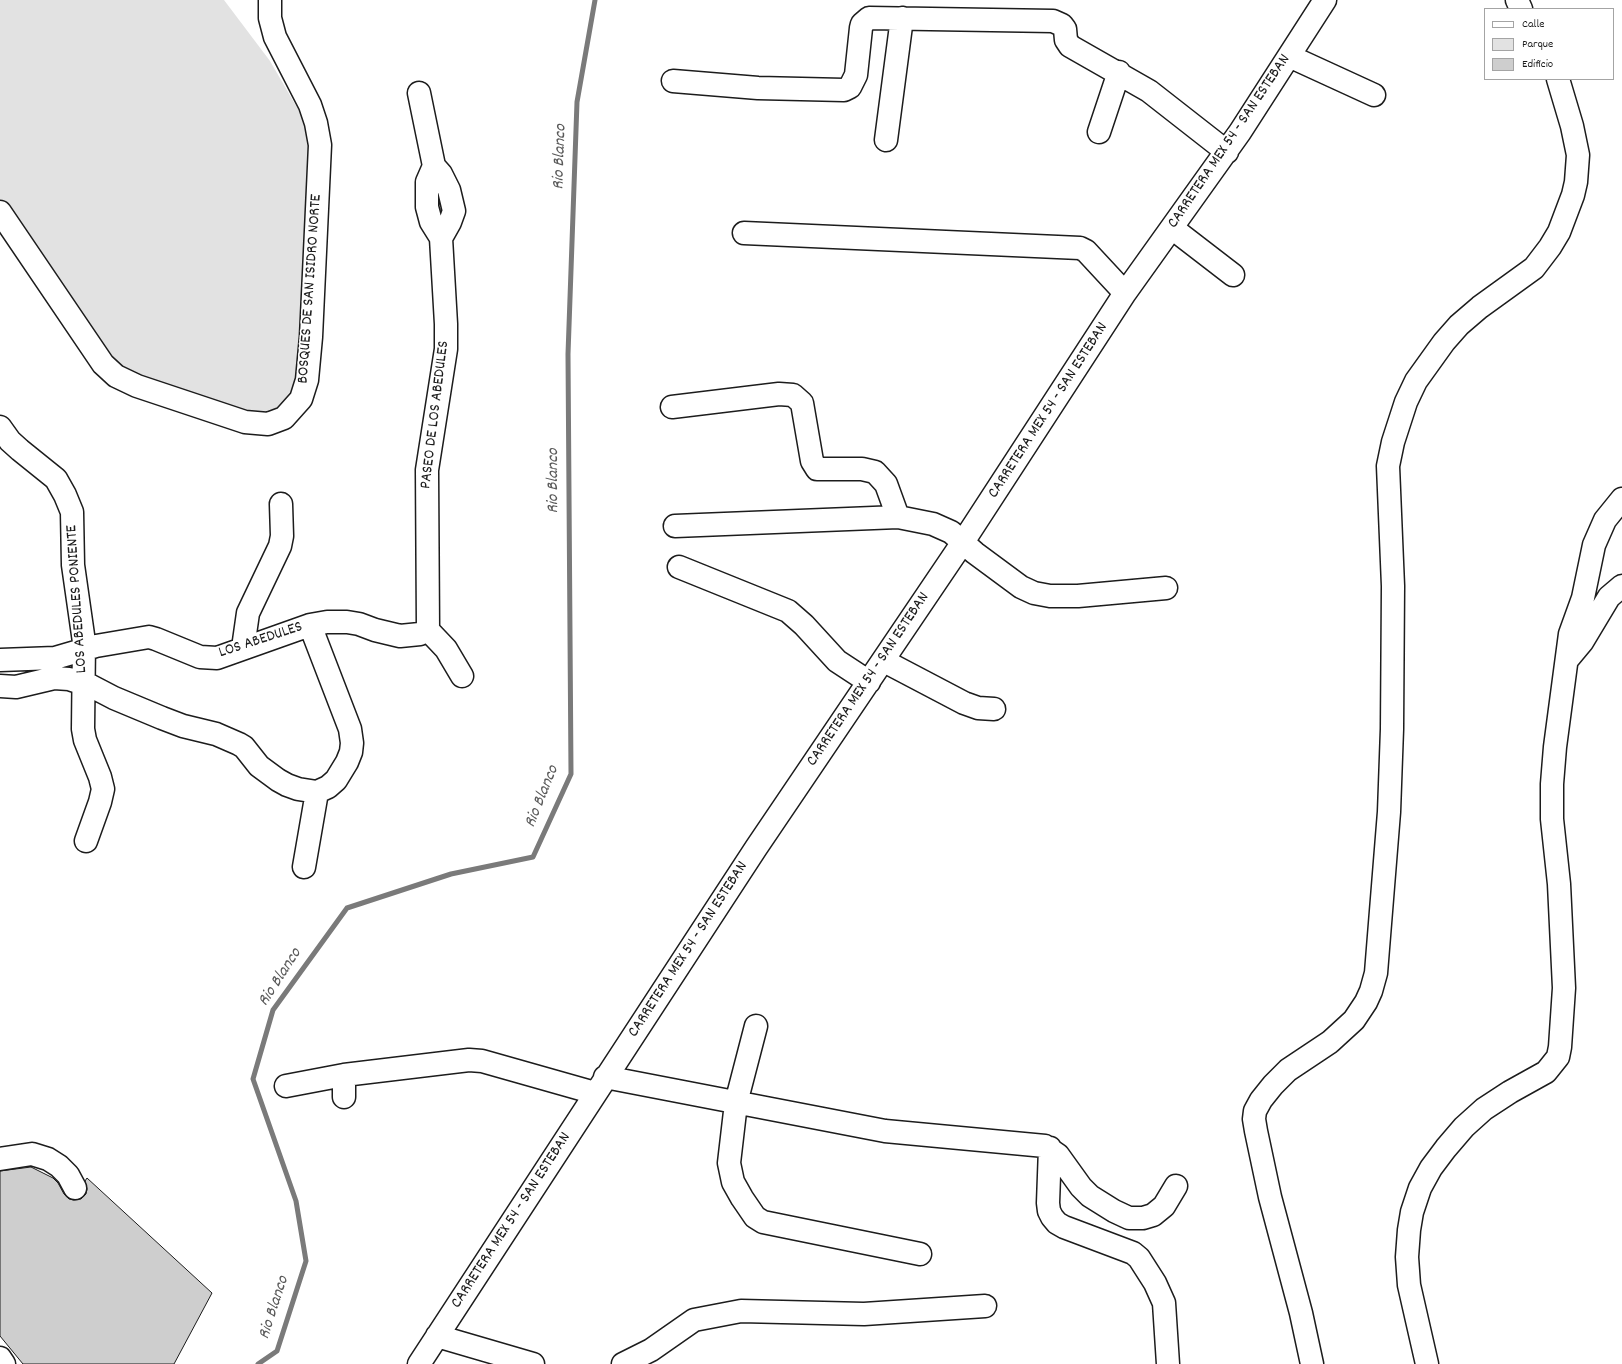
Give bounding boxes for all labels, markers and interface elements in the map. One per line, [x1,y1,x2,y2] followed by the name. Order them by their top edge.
[1484,8,1614,80] legend
[1522,16,1545,33] text: Calle
[1522,36,1553,53] text: Parque
[1165,51,1295,233] street label: CARRETERA MEX 54 - SAN ESTEBAN
[1522,56,1553,73] text: Edificio
[550,124,572,190] water label: Rio Blanco
[295,194,327,384] street label: BOSQUES DE SAN ISIDRO NORTE
[985,320,1113,502] street label: CARRETERA MEX 54 - SAN ESTEBAN
[417,340,455,490] street label: PASEO DE LOS ABEDULES
[545,448,565,514] water label: Rio Blanco
[63,524,93,674] street label: LOS ABEDULES PONIENTE
[804,589,934,771] street label: CARRETERA MEX 54 - SAN ESTEBAN
[217,618,305,664] street label: LOS ABEDULES
[521,763,565,831] water label: Rio Blanco
[625,859,753,1041] street label: CARRETERA MEX 54 - SAN ESTEBAN
[255,945,307,1011] water label: Rio Blanco
[448,1130,576,1312] street label: CARRETERA MEX 54 - SAN ESTEBAN
[255,1274,295,1342] water label: Rio Blanco

